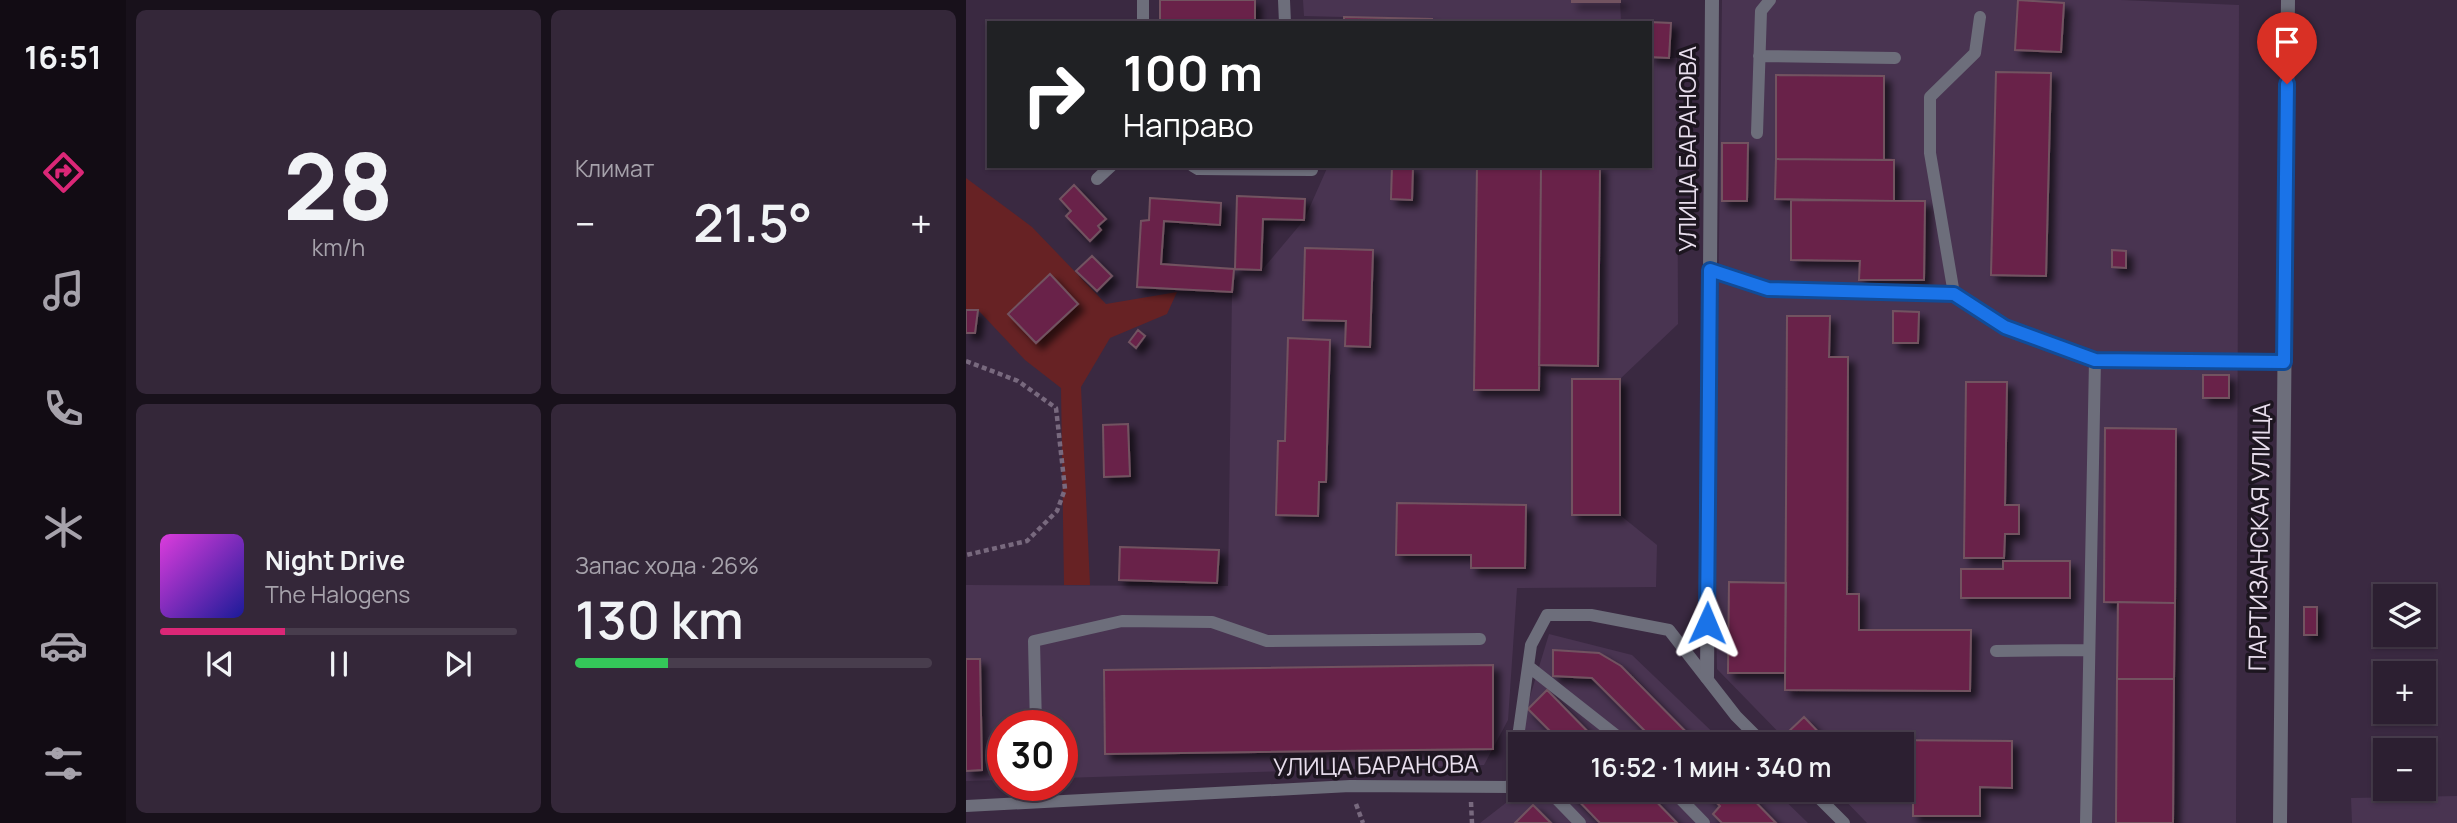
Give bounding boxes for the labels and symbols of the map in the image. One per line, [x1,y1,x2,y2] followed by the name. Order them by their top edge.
[2257,12.0,2317,84] pin
[1670,46,1703,252] street label: УЛИЦА БАРАНОВА
[2240,402,2277,671] street label: ПАРТИЗАНСКАЯ УЛИЦА
[1670,586,1744,660] position arrow
[987,710,1078,801] speed limit sign: 30
[1273,746,1479,783] street label: УЛИЦА БАРАНОВА

